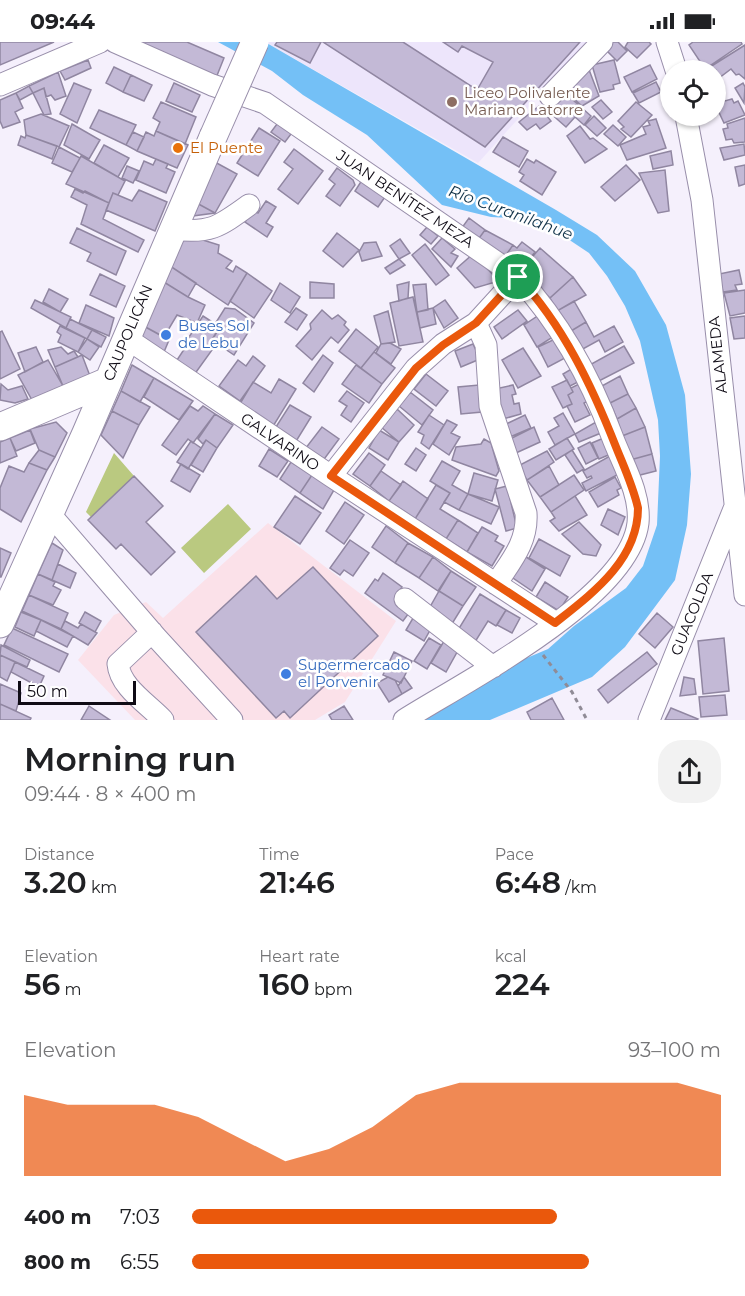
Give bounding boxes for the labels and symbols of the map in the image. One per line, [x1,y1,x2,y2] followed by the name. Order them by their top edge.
[464,83,590,119] place label: Liceo Polivalente Mariano Latorre
[445,95,459,109] marker: Liceo Polivalente Mariano Latorre
[190,138,263,157] place label: El Puente
[171,141,185,155] marker: El Puente
[332,145,478,252] street label: JUAN BENÍTEZ MEZA
[446,181,575,244] water label: Río Curanilahue
[492,251,543,302] pin
[99,282,156,384] street label: CAUPOLICÁN
[704,315,731,395] street label: ALAMEDA
[178,316,250,352] place label: Buses Sol de Lebu
[159,328,173,342] marker: Buses Sol de Lebu
[237,408,323,475] street label: GALVARINO
[666,569,717,658] street label: GUACOLDA
[298,655,410,691] place label: Supermercado el Porvenir
[279,667,293,681] marker: Supermercado el Porvenir
[18,678,136,706] scale bar

